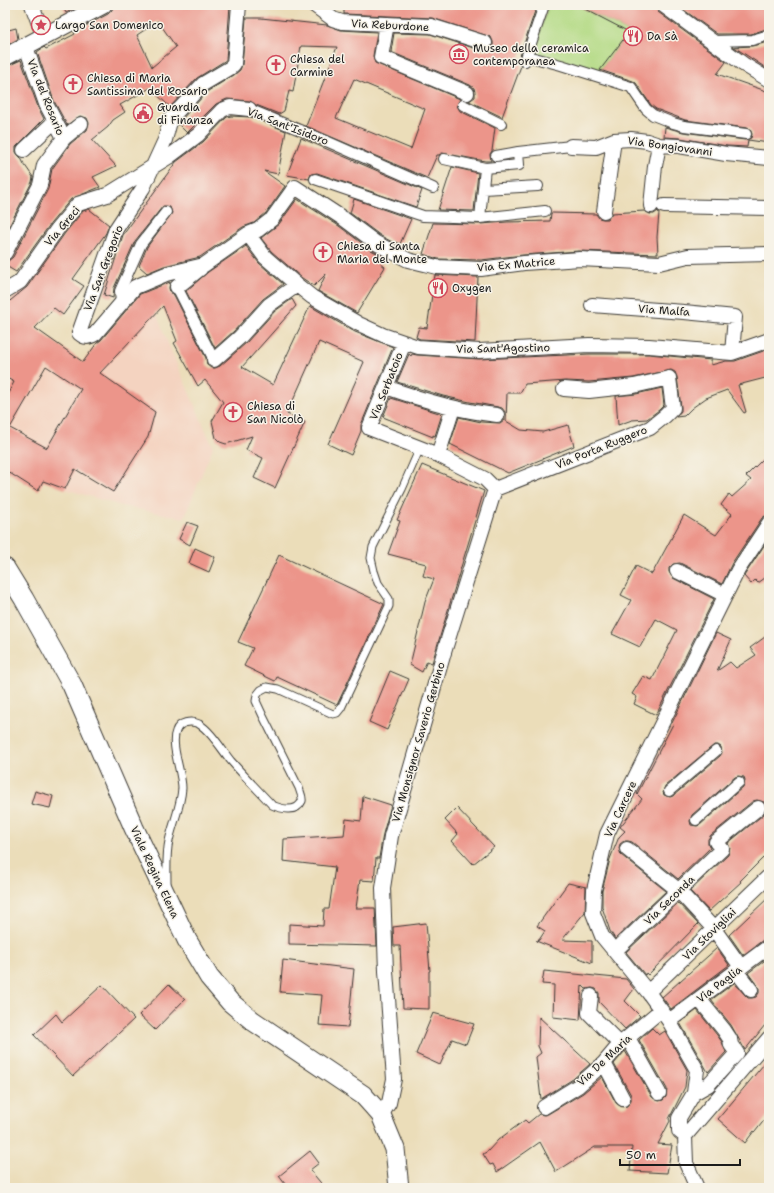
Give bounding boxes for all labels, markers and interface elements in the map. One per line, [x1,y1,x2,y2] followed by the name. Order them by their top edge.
[30,14,52,36] place icon: Largo San Domenico
[350,16,430,35] street label: Via Reburdone
[55,18,164,33] place label: Largo San Domenico
[622,25,644,47] restaurant icon: Da Sà
[647,29,678,44] place label: Da Sà
[473,41,589,69] place label: Museo della ceramica contemporanea
[448,43,470,65] museum icon: Museo della ceramica contemporanea
[290,52,345,80] place label: Chiesa del Carmine
[265,54,287,76] church icon: Chiesa del Carmine
[23,57,68,138] street label: Via del Rosario
[87,71,208,99] place label: Chiesa di Maria Santissima del Rosario
[62,73,84,95] church icon: Chiesa di Maria Santissima del Rosario
[157,100,213,128] place label: Guardia di Finanza
[132,102,154,124] public building icon: Guardia di Finanza
[245,104,331,149] street label: Via Sant'Isidoro
[626,133,713,160] street label: Via Bongiovanni
[41,203,84,250] street label: Via Greci
[80,223,127,313] street label: Via San Gregorio
[337,239,427,267] place label: Chiesa di Santa Maria del Monte
[312,241,334,263] church icon: Chiesa di Santa Maria del Monte
[476,254,556,275] street label: Via Ex Matrice
[427,277,449,299] restaurant icon: Oxygen
[452,281,492,296] place label: Oxygen
[638,301,690,320] street label: Via Malfa
[456,340,550,357] street label: Via Sant'Agostino
[366,350,407,422] street label: Via Serbatoio
[247,399,304,427] place label: Chiesa di San Nicolò
[222,401,244,423] church icon: Chiesa di San Nicolò
[553,422,650,473] street label: Via Porta Ruggero
[388,660,449,824] street label: Via Monsignor Saverio Gerbino
[601,778,640,840] street label: Via Carcere
[127,824,183,921] street label: Viale Regina Elena
[641,872,698,929] street label: Via Seconda
[679,905,740,964] street label: Via Stovigliai
[694,962,745,1006] street label: Via Paglia
[574,1031,635,1090] street label: Via De Maria
[620,1141,740,1167] scale bar
[626,1147,656,1163] text: 50 m

